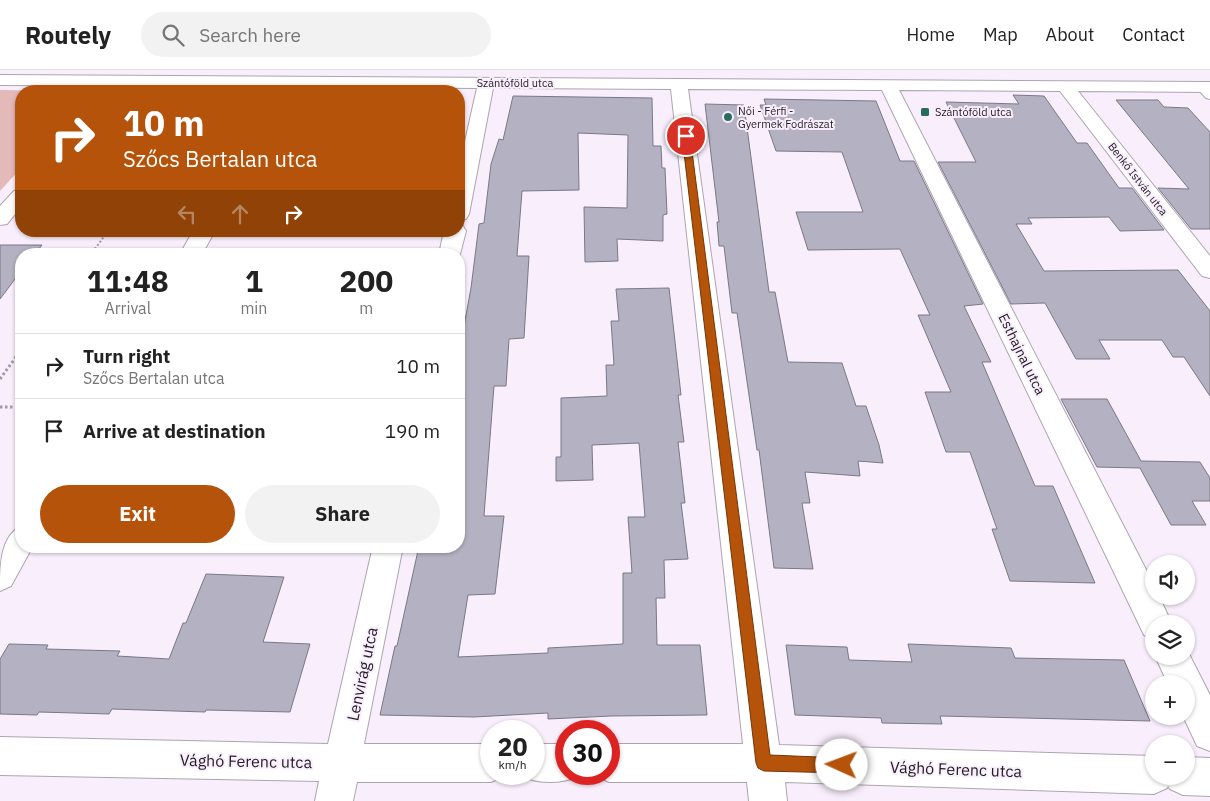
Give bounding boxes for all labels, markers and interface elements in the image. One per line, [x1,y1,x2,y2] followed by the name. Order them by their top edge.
[141,12,491,57] search box
[25,19,111,51] text: Routely
[159,21,187,49] icon: search
[199,23,301,47] text: Search here
[907,23,955,46] text: Home
[983,23,1018,46] text: Map
[1046,23,1094,46] text: About
[1122,23,1185,46] text: Contact
[477,76,553,90] street label: Szántóföld utca
[123,100,205,146] text: 10 m
[738,104,834,131] place label: Női - Férfi - Gyermek Fodrászat
[40,105,105,170] icon: right
[935,105,1012,119] place label: Szántóföld utca
[919,106,931,118] marker: Szántóföld utca
[722,111,734,123] marker: Női - Férfi - Gyermek Fodrászat
[665,115,707,157] pin
[672,122,700,150] icon: arrive
[1105,140,1171,218] street label: Benkő István utca
[123,144,318,173] text: Szőcs Bertalan utca
[173,200,201,228] icon: left
[226,200,254,228] icon: ahead
[279,200,307,228] icon: right
[87,261,169,300] text: 11:48
[245,261,263,300] text: 1
[339,261,393,300] text: 200
[104,298,151,318] text: Arrival
[240,298,267,318] text: min
[359,298,373,318] text: m
[994,310,1050,398] street label: Esthajnal utca
[83,344,170,368] text: Turn right
[40,352,68,380] icon: right
[396,354,440,378] text: 10 m
[83,368,224,388] text: Szőcs Bertalan utca
[40,417,68,445] icon: arrive
[83,419,266,443] text: Arrive at destination
[385,419,440,443] text: 190 m
[40,485,235,543] button: Exit
[245,485,440,543] button: Share
[1145,555,1195,785] map controls
[1145,555,1195,605] button: sound
[1145,615,1195,665] button: layers
[342,625,382,723] street label: Lenvirág utca
[1145,675,1195,725] button: +
[555,720,620,785] speed limit sign: 30
[497,730,528,763] text: 20
[1145,735,1195,785] button: −
[815,738,867,790] position arrow
[180,750,313,772] street label: Vághó Ferenc utca
[498,757,527,772] text: km/h
[890,757,1023,781] street label: Vághó Ferenc utca

